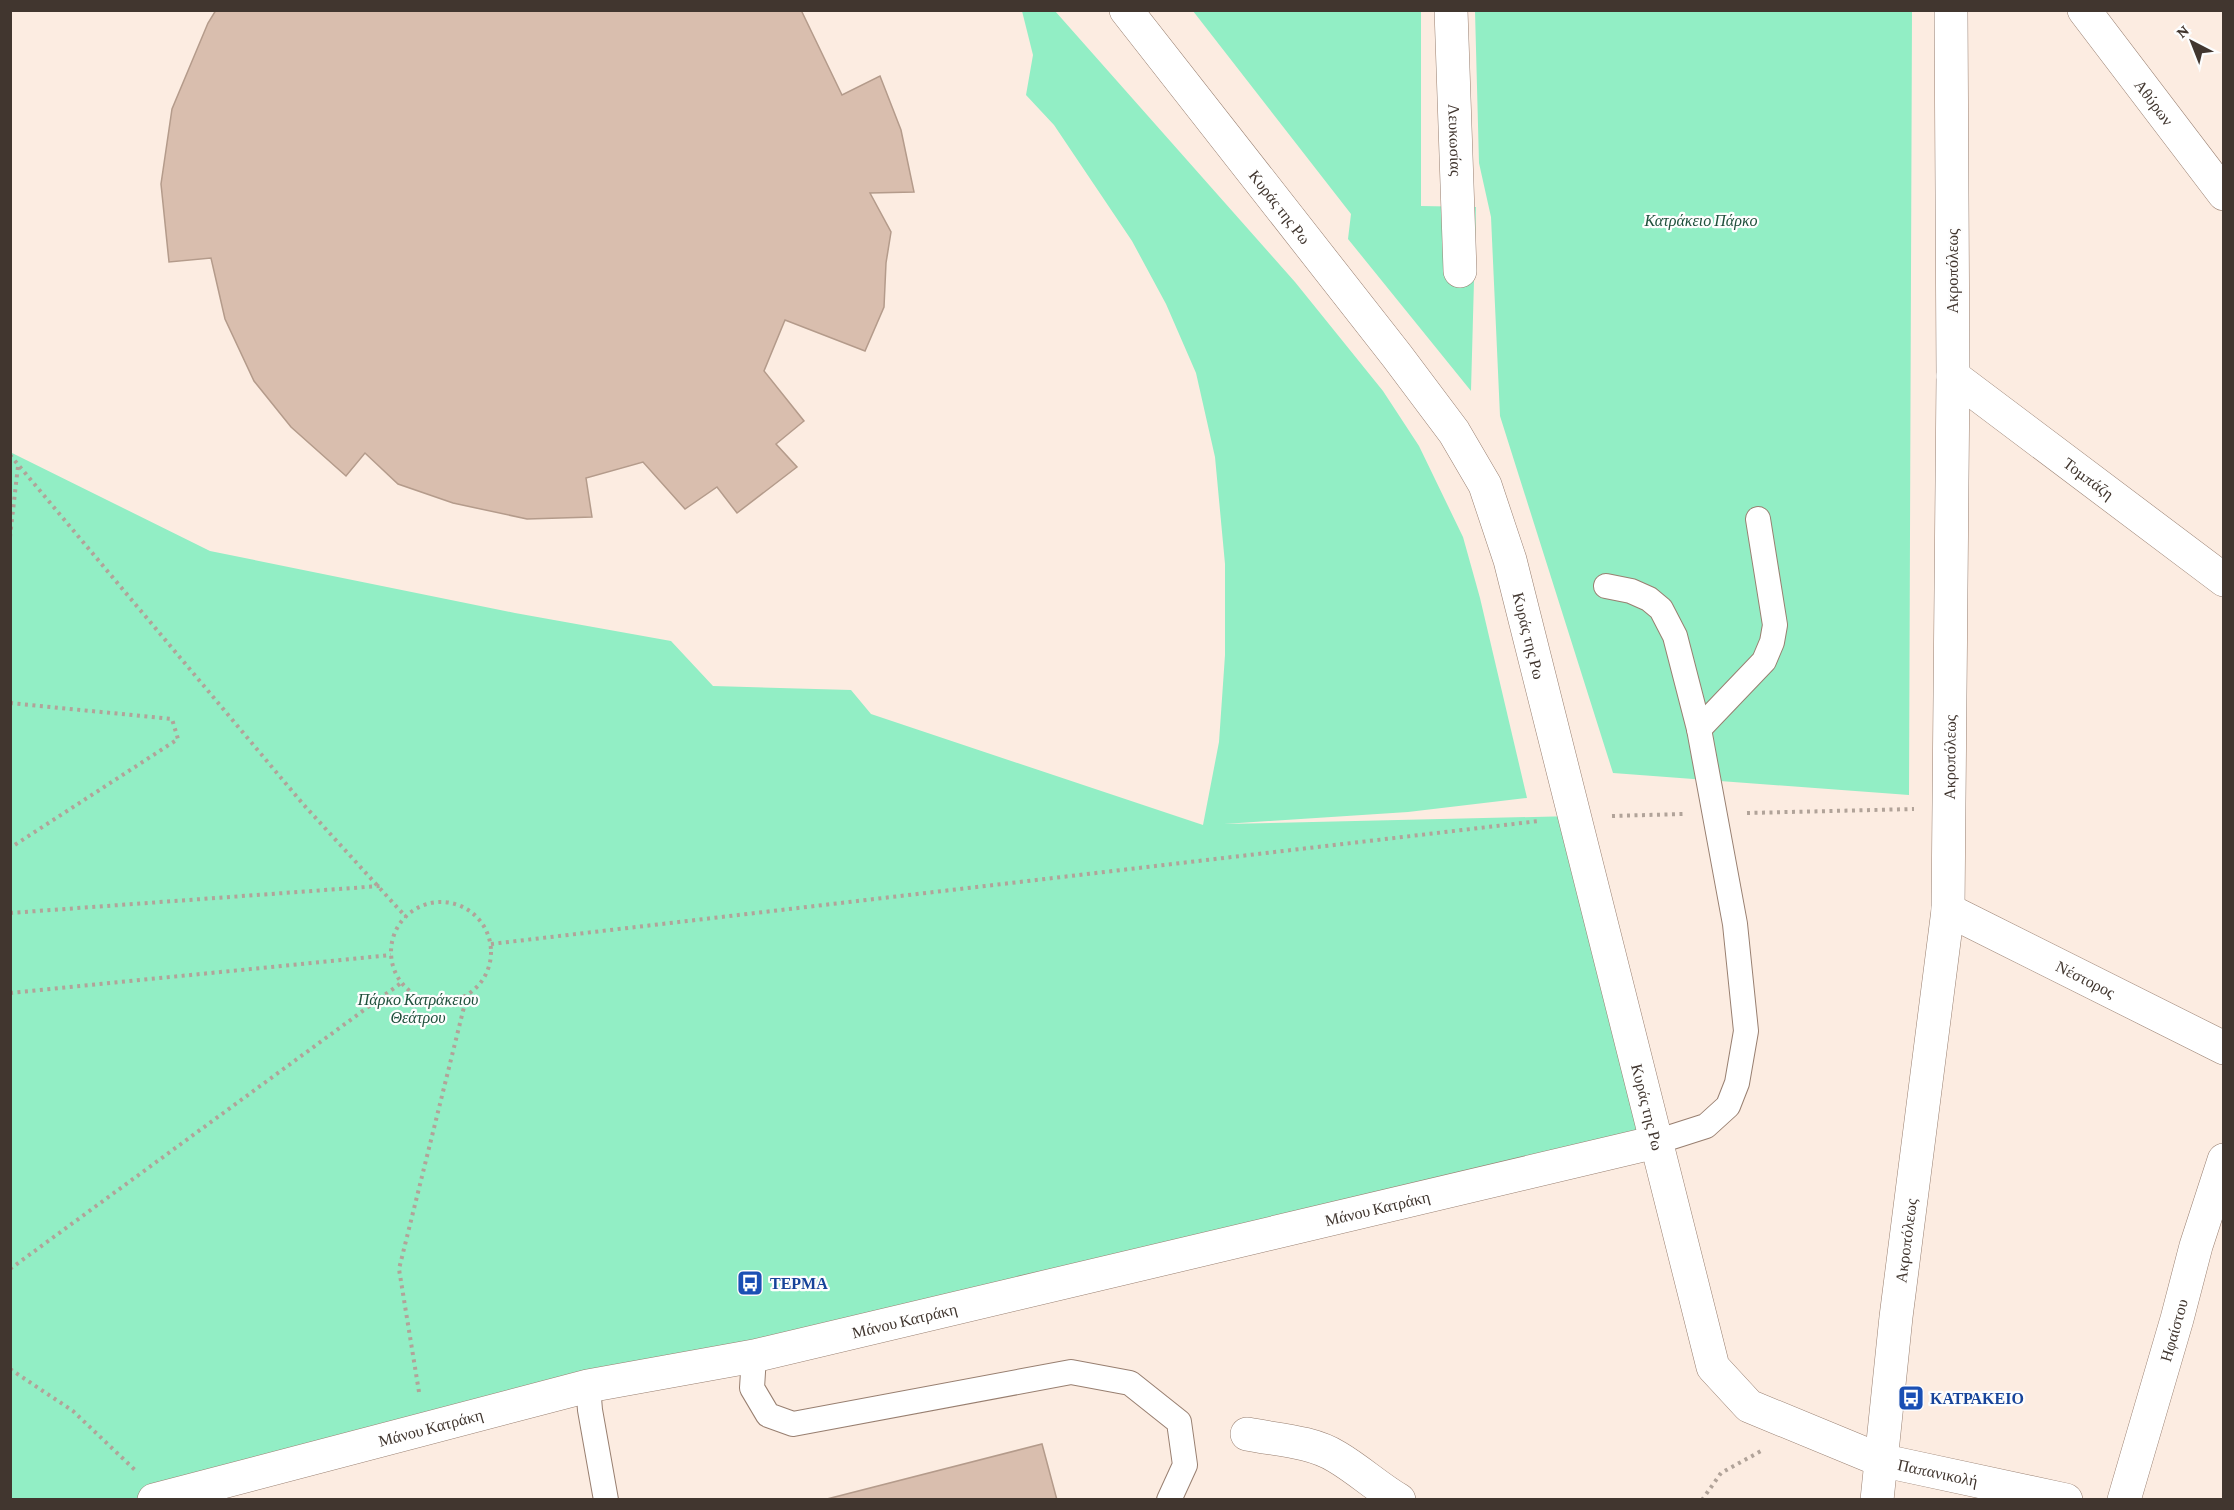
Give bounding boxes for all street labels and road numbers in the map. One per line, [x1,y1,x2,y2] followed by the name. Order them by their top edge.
[2131,76,2177,129] street label: Αθύρων
[1445,103,1465,177] street label: Λευκωσίας
[1246,167,1314,247] street label: Κυράς της Ρω
[1944,228,1962,313] street label: Ακροπόλεως
[2060,454,2117,504] street label: Τομπάζη
[1509,591,1548,681] street label: Κυράς της Ρω
[1941,714,1959,800] street label: Ακροπόλεως
[2053,957,2118,1001] street label: Νέστορος
[1628,1062,1666,1152] street label: Κυράς της Ρω
[1323,1188,1432,1229] street label: Μάνου Κατράκη
[1892,1197,1920,1284] street label: Ακροπόλεως
[2157,1297,2191,1364] street label: Ηφαίστου
[850,1300,959,1341] street label: Μάνου Κατράκη
[377,1406,485,1450] street label: Μάνου Κατράκη
[1896,1456,1979,1491] street label: Παπανικολή

